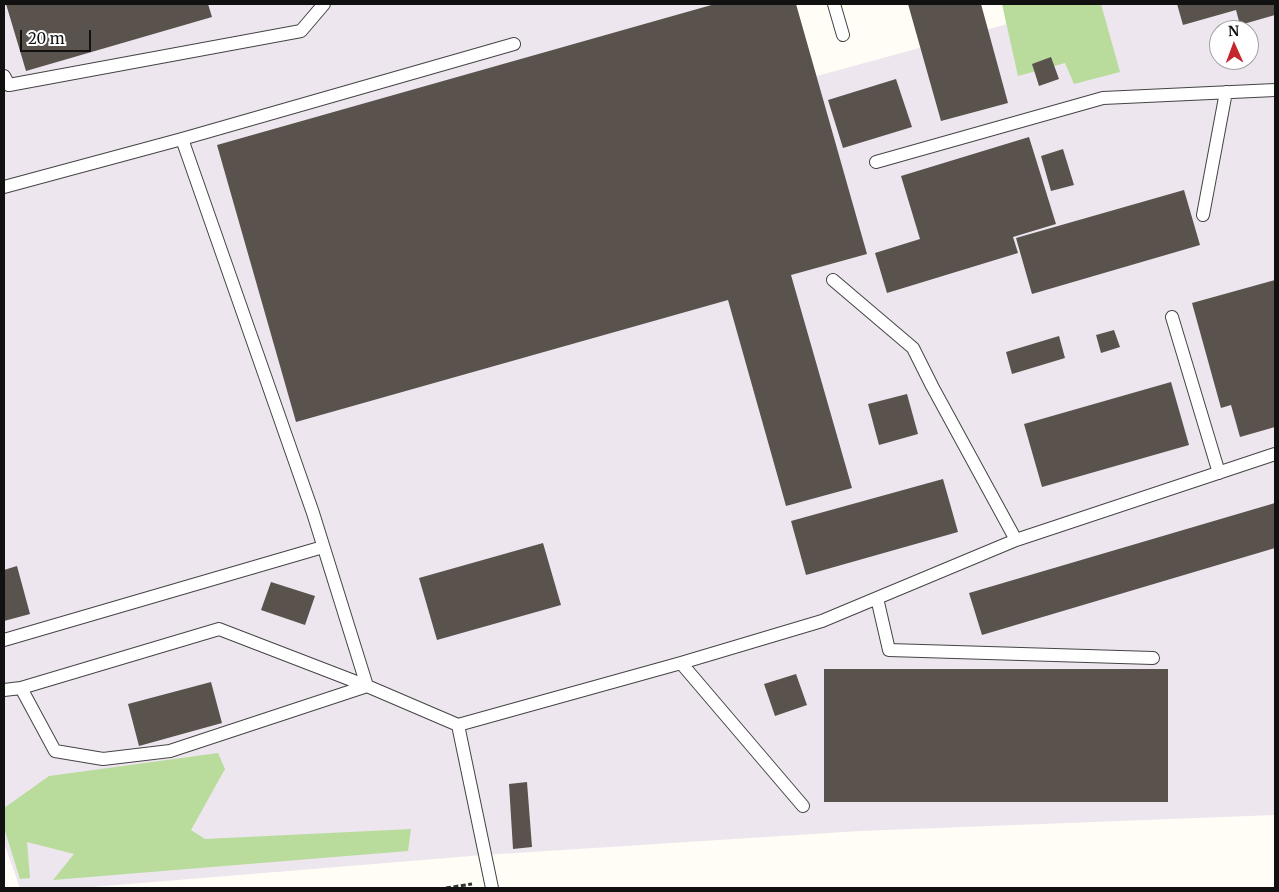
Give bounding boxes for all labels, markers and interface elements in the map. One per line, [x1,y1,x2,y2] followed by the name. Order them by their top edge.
[22,20,94,52] scale bar
[1209,20,1259,70] north arrow
[1228,22,1239,40] text: N
[28,29,65,48] text: 20 m

